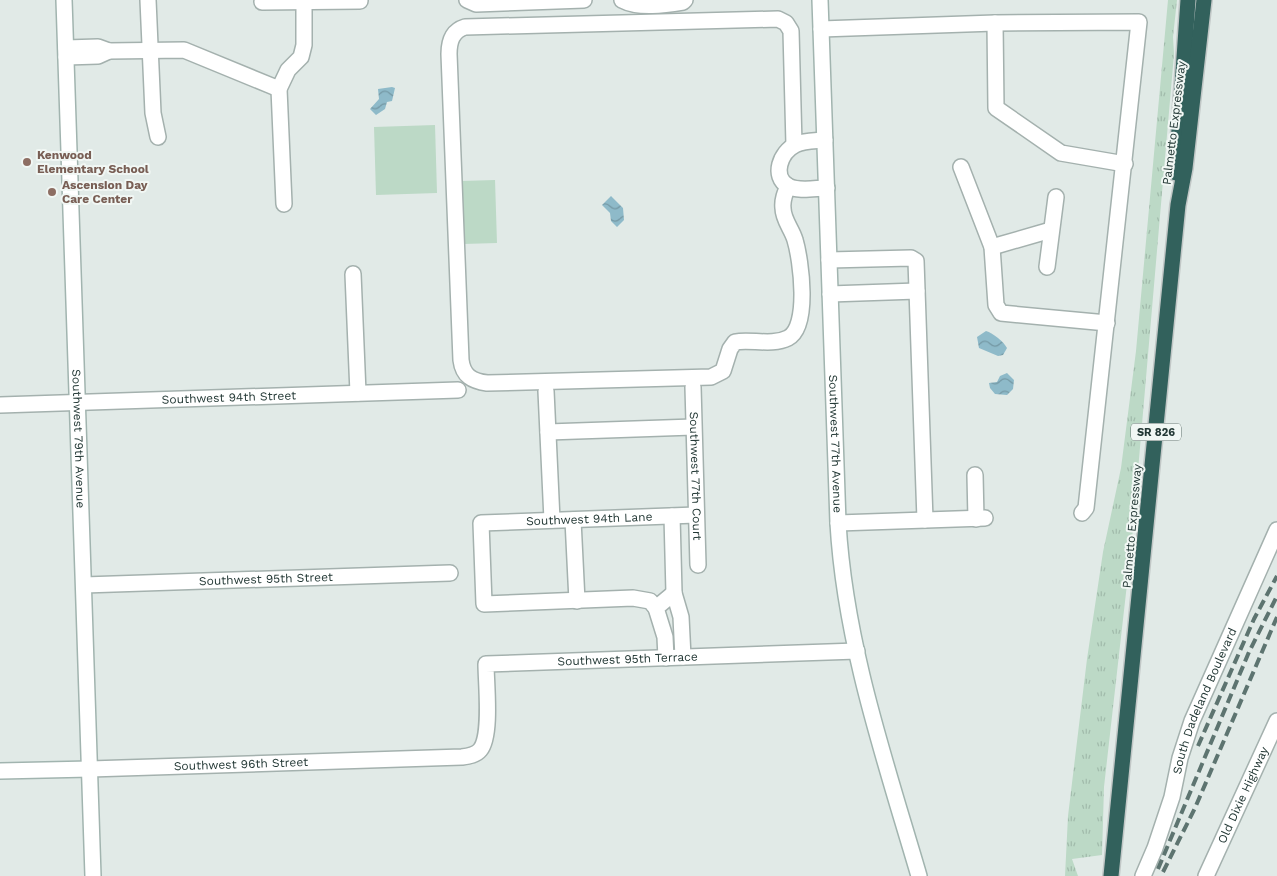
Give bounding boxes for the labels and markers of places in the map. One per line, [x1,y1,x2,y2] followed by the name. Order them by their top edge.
[37,148,149,176] place label: Kenwood Elementary School
[21,156,33,168] marker: Kenwood Elementary School
[62,178,148,206] place label: Ascension Day Care Center
[46,186,58,198] marker: Ascension Day Care Center

